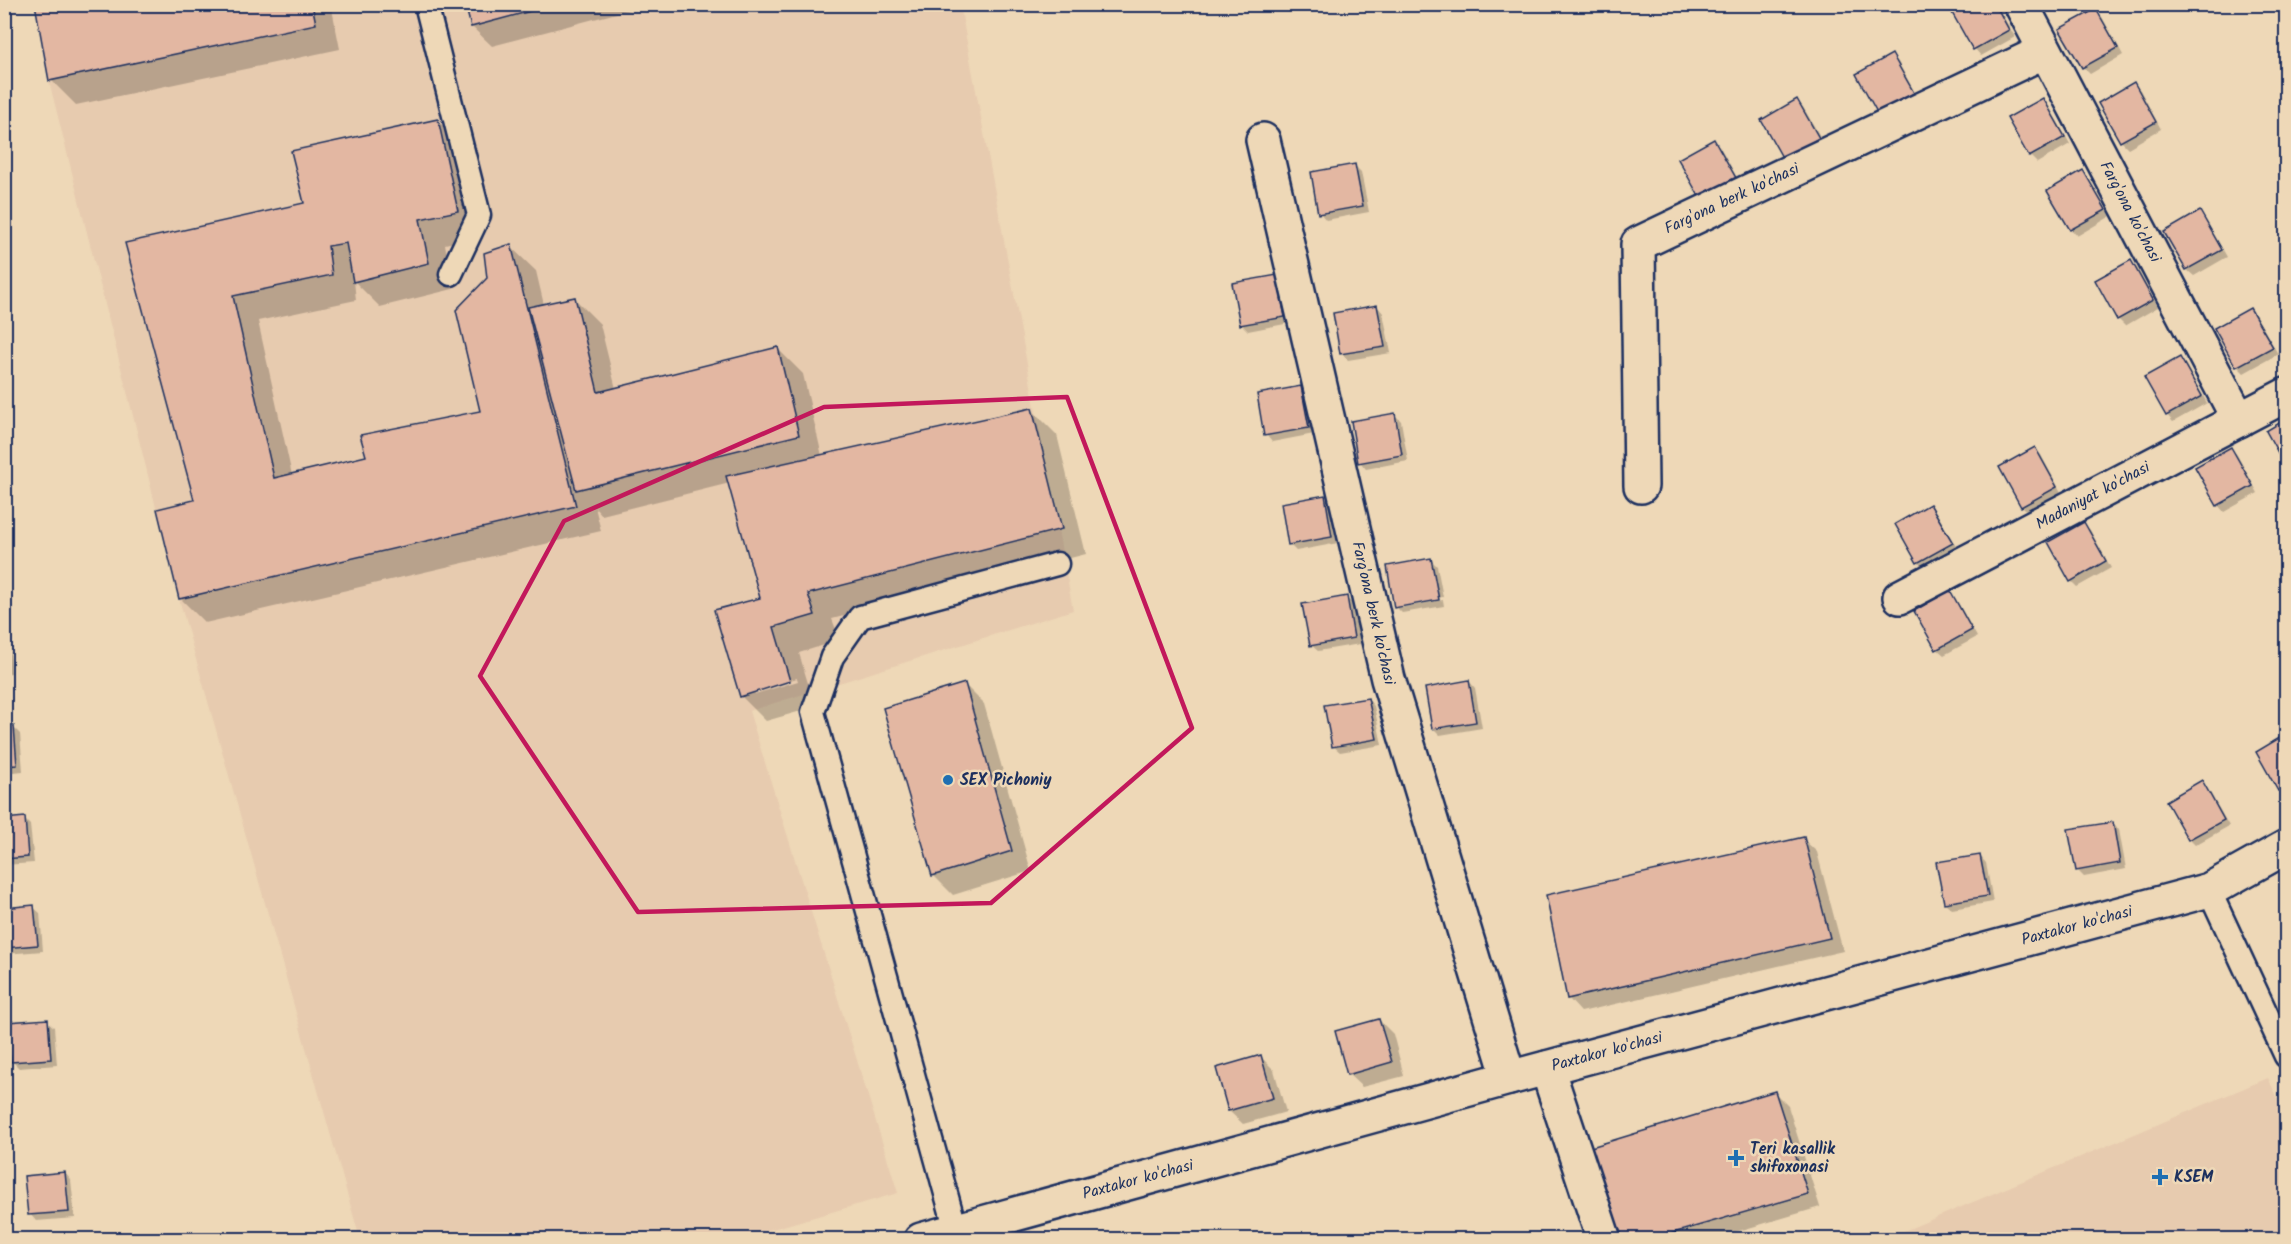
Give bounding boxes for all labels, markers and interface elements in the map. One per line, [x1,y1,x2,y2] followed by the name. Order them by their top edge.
[1660,156,1805,241] street label: Farg'ona berk ko'chasi
[2093,157,2168,268] street label: Farg'ona ko'chasi
[2031,455,2156,537] street label: Madaniyat ko'chasi
[1344,539,1402,688] street label: Farg'ona berk ko'chasi
[960,768,1052,793] place label: SEX Pichoniy
[941,773,955,787] marker: SEX Pichoniy
[2019,899,2136,953] street label: Paxtakor ko'chasi
[1549,1025,1666,1079] street label: Paxtakor ko'chasi
[1750,1137,1836,1180] place label: Teri kasallik shifoxonasi
[1727,1149,1745,1167] marker: Teri kasallik shifoxonasi
[1080,1153,1197,1207] street label: Paxtakor ko'chasi
[2174,1165,2214,1190] place label: KSEM
[2151,1168,2169,1186] marker: KSEM

